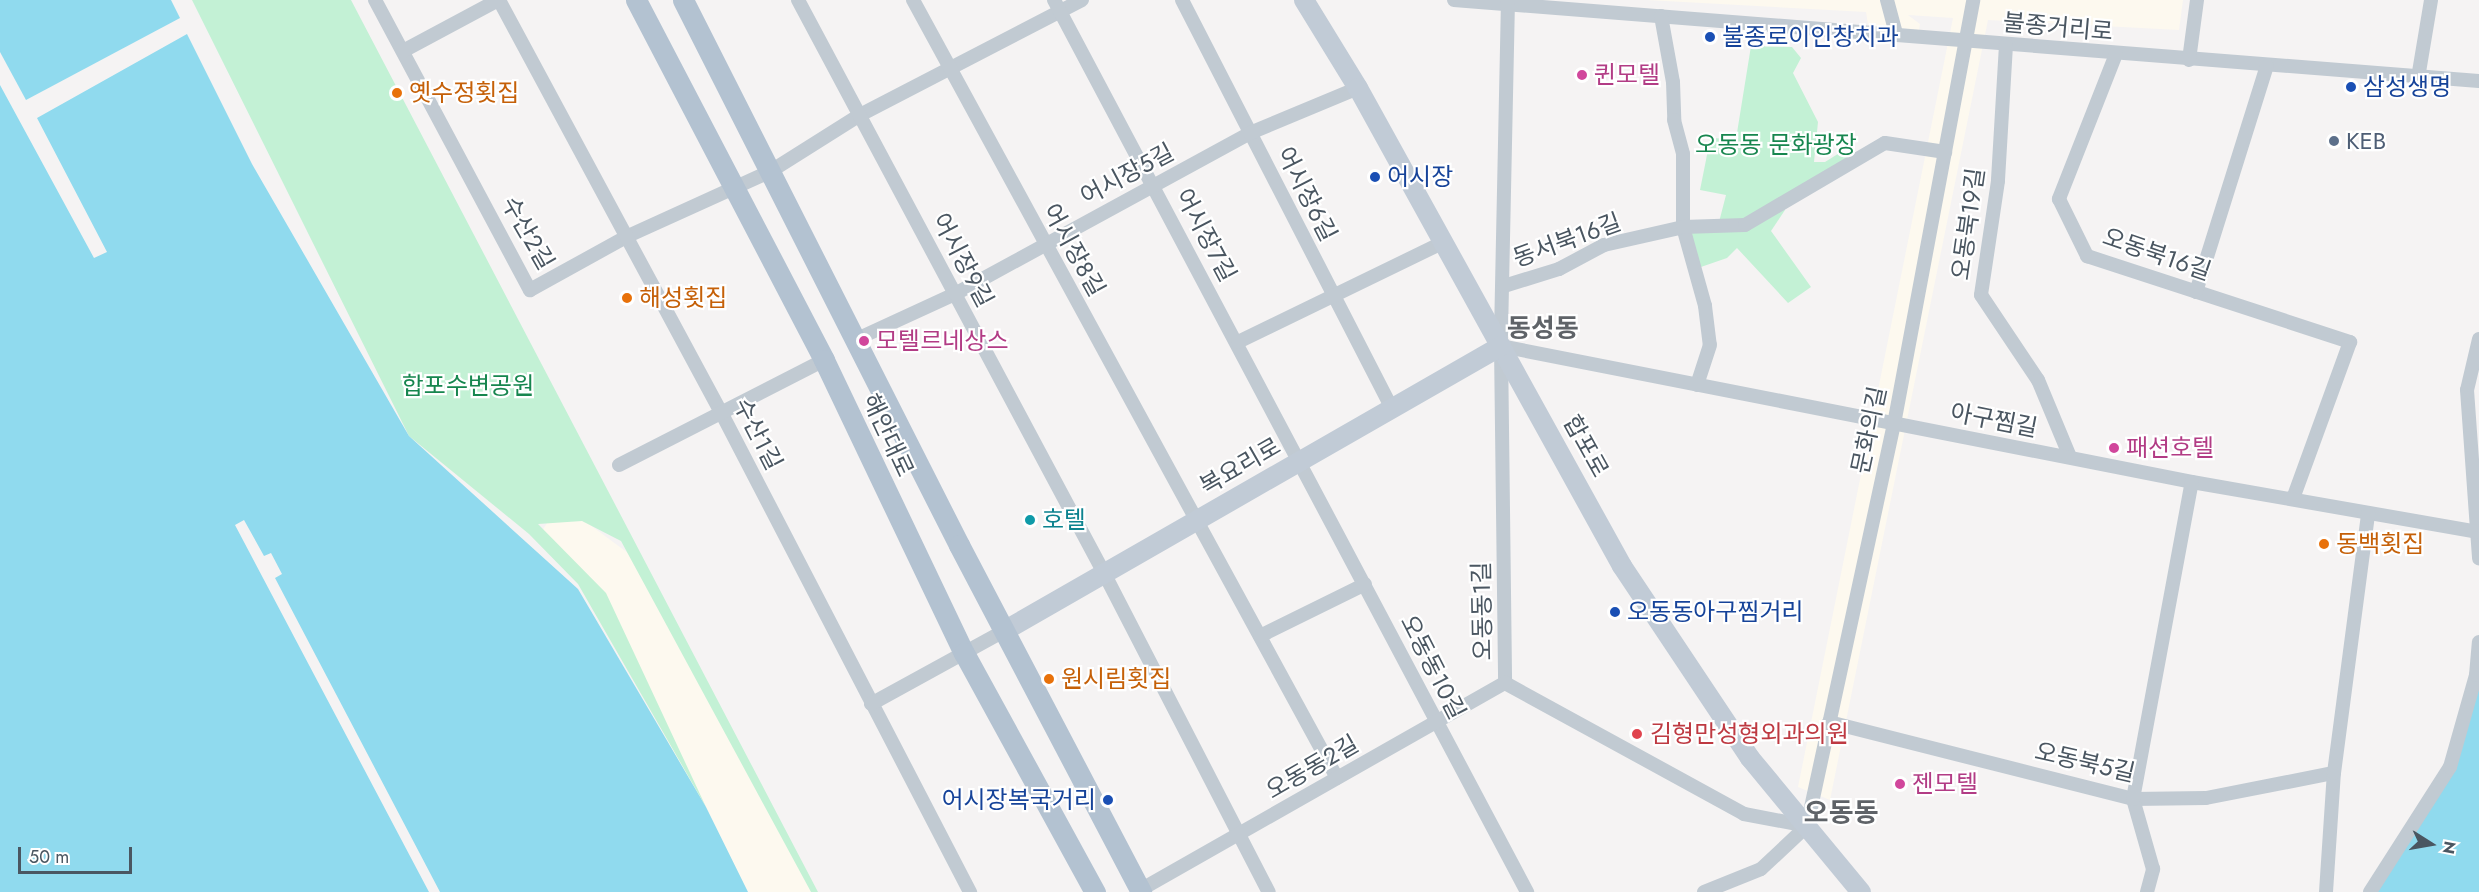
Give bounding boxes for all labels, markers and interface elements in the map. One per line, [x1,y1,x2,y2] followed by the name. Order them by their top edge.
[2002,8,2114,46] street label: 불종거리로
[1722,23,1899,51] place label: 불종로이인창치과
[1703,30,1717,44] marker: 불종로이인창치과
[1594,61,1660,89] place label: 퀸모텔
[1575,68,1589,82] marker: 퀸모텔
[2363,73,2451,101] place label: 삼성생명
[409,79,519,107] place label: 옛수정횟집
[2344,80,2358,94] marker: 삼성생명
[390,86,404,100] marker: 옛수정횟집
[2346,127,2386,155] place label: KEB
[1695,131,1857,159] park label: 오동동 문화광장
[2327,134,2341,148] marker: KEB
[1075,137,1179,211] street label: 어시장5길
[1271,142,1343,246] street label: 어시장6길
[1387,163,1453,191] place label: 어시장
[1946,166,1990,282] street label: 오동북19길
[1368,170,1382,184] marker: 어시장
[1170,184,1242,286] street label: 어시장7길
[496,191,560,275] street label: 수산2길
[1037,199,1111,301] street label: 어시장8길
[1509,207,1625,273] street label: 동서북16길
[926,208,1000,312] street label: 어시장9길
[2099,222,2215,286] street label: 오동북16길
[639,284,727,312] place label: 해성횟집
[620,291,634,305] marker: 해성횟집
[1507,313,1579,345] district label: 동성동
[876,327,1008,355] place label: 모텔르네상스
[857,334,871,348] marker: 모텔르네상스
[402,372,534,400] park label: 합포수변공원
[1846,384,1892,476] street label: 문화의길
[856,389,920,481] street label: 해안대로
[728,393,788,475] street label: 수산1길
[1948,397,2040,443] street label: 아구찜길
[1557,410,1615,482] street label: 합포로
[1195,431,1285,501] street label: 복요리로
[2126,434,2214,462] place label: 패션호텔
[2107,441,2121,455] marker: 패션호텔
[1042,506,1086,534] place label: 호텔
[1023,513,1037,527] marker: 호텔
[2336,530,2424,558] place label: 동백횟집
[2317,537,2331,551] marker: 동백횟집
[1467,561,1497,661] street label: 오동동1길
[1627,598,1804,626] place label: 오동동아구찜거리
[1608,605,1622,619] marker: 오동동아구찜거리
[1394,610,1472,724] street label: 오동동10길
[1061,665,1171,693] place label: 원시림횟집
[1042,672,1056,686] marker: 원시림횟집
[1650,720,1849,748] place label: 김형만성형외과의원
[1628,725,1646,743] marker: 김형만성형외과의원
[1261,729,1363,805] street label: 오동동2길
[2032,737,2138,787] street label: 오동북5길
[1912,770,1978,798] place label: 젠모텔
[1893,777,1907,791] marker: 젠모텔
[941,786,1096,814] place label: 어시장복국거리
[1101,793,1115,807] marker: 어시장복국거리
[1804,797,1878,829] district label: 오동동
[2401,814,2461,874] north arrow
[21,835,135,873] scale bar
[2437,839,2462,856] text: N
[29,844,69,870] text: 50 m

